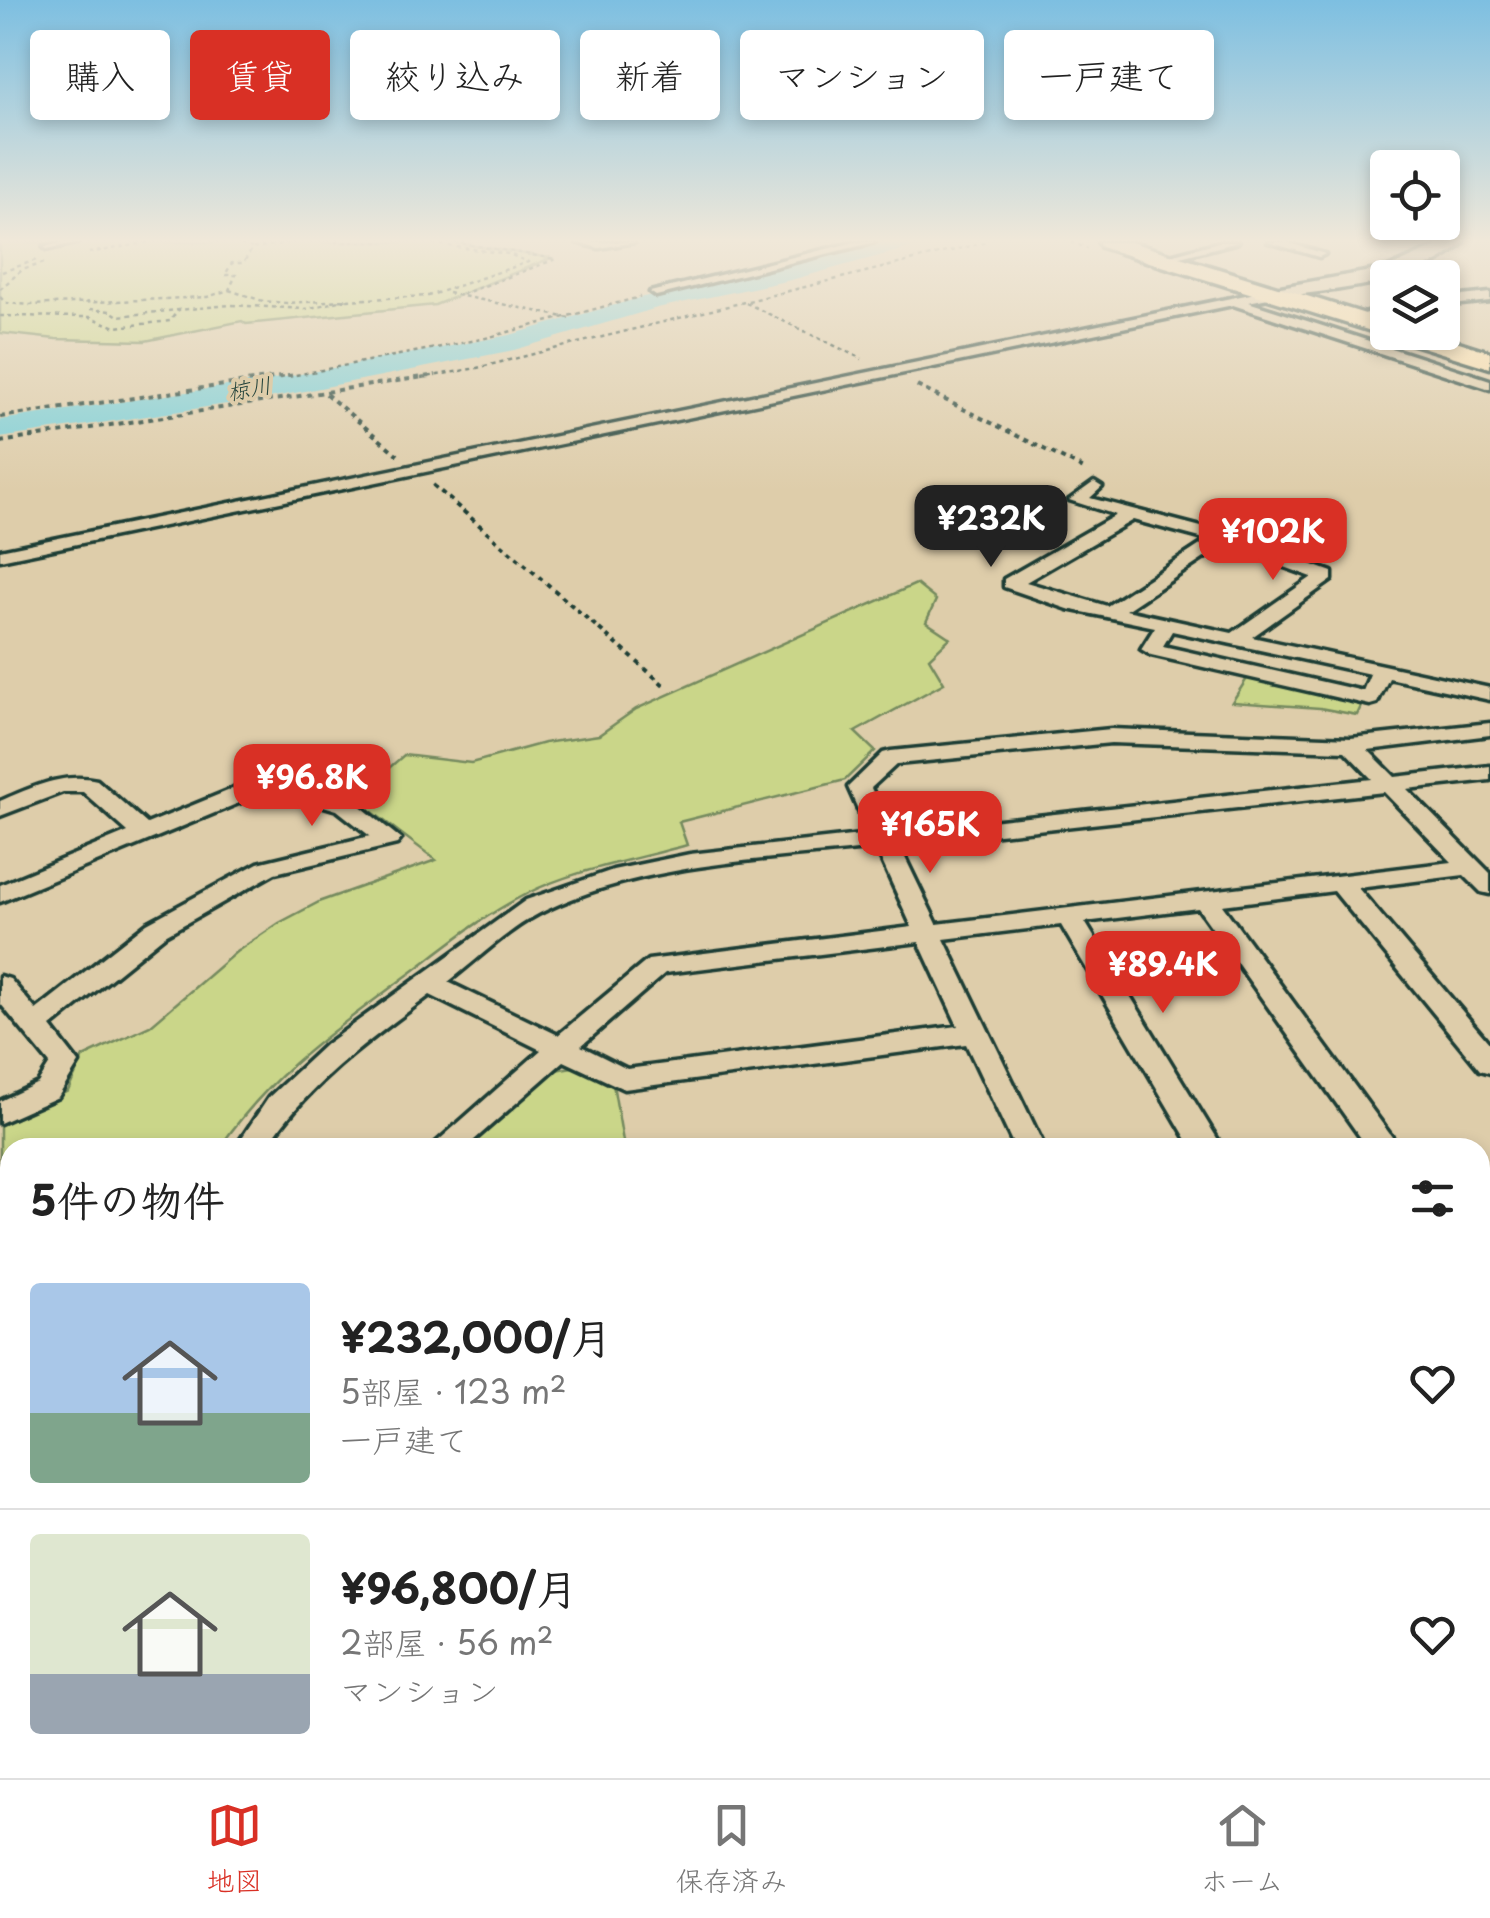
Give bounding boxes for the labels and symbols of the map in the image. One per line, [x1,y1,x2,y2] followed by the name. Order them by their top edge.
[224,367,274,407] water label: 椋川
[921,485,1061,570] pin: ¥232K
[1203,498,1343,583] pin: ¥102K
[231,744,393,829] pin: ¥96.8K
[860,791,1000,876] pin: ¥165K
[1082,931,1244,1016] pin: ¥89.4K

